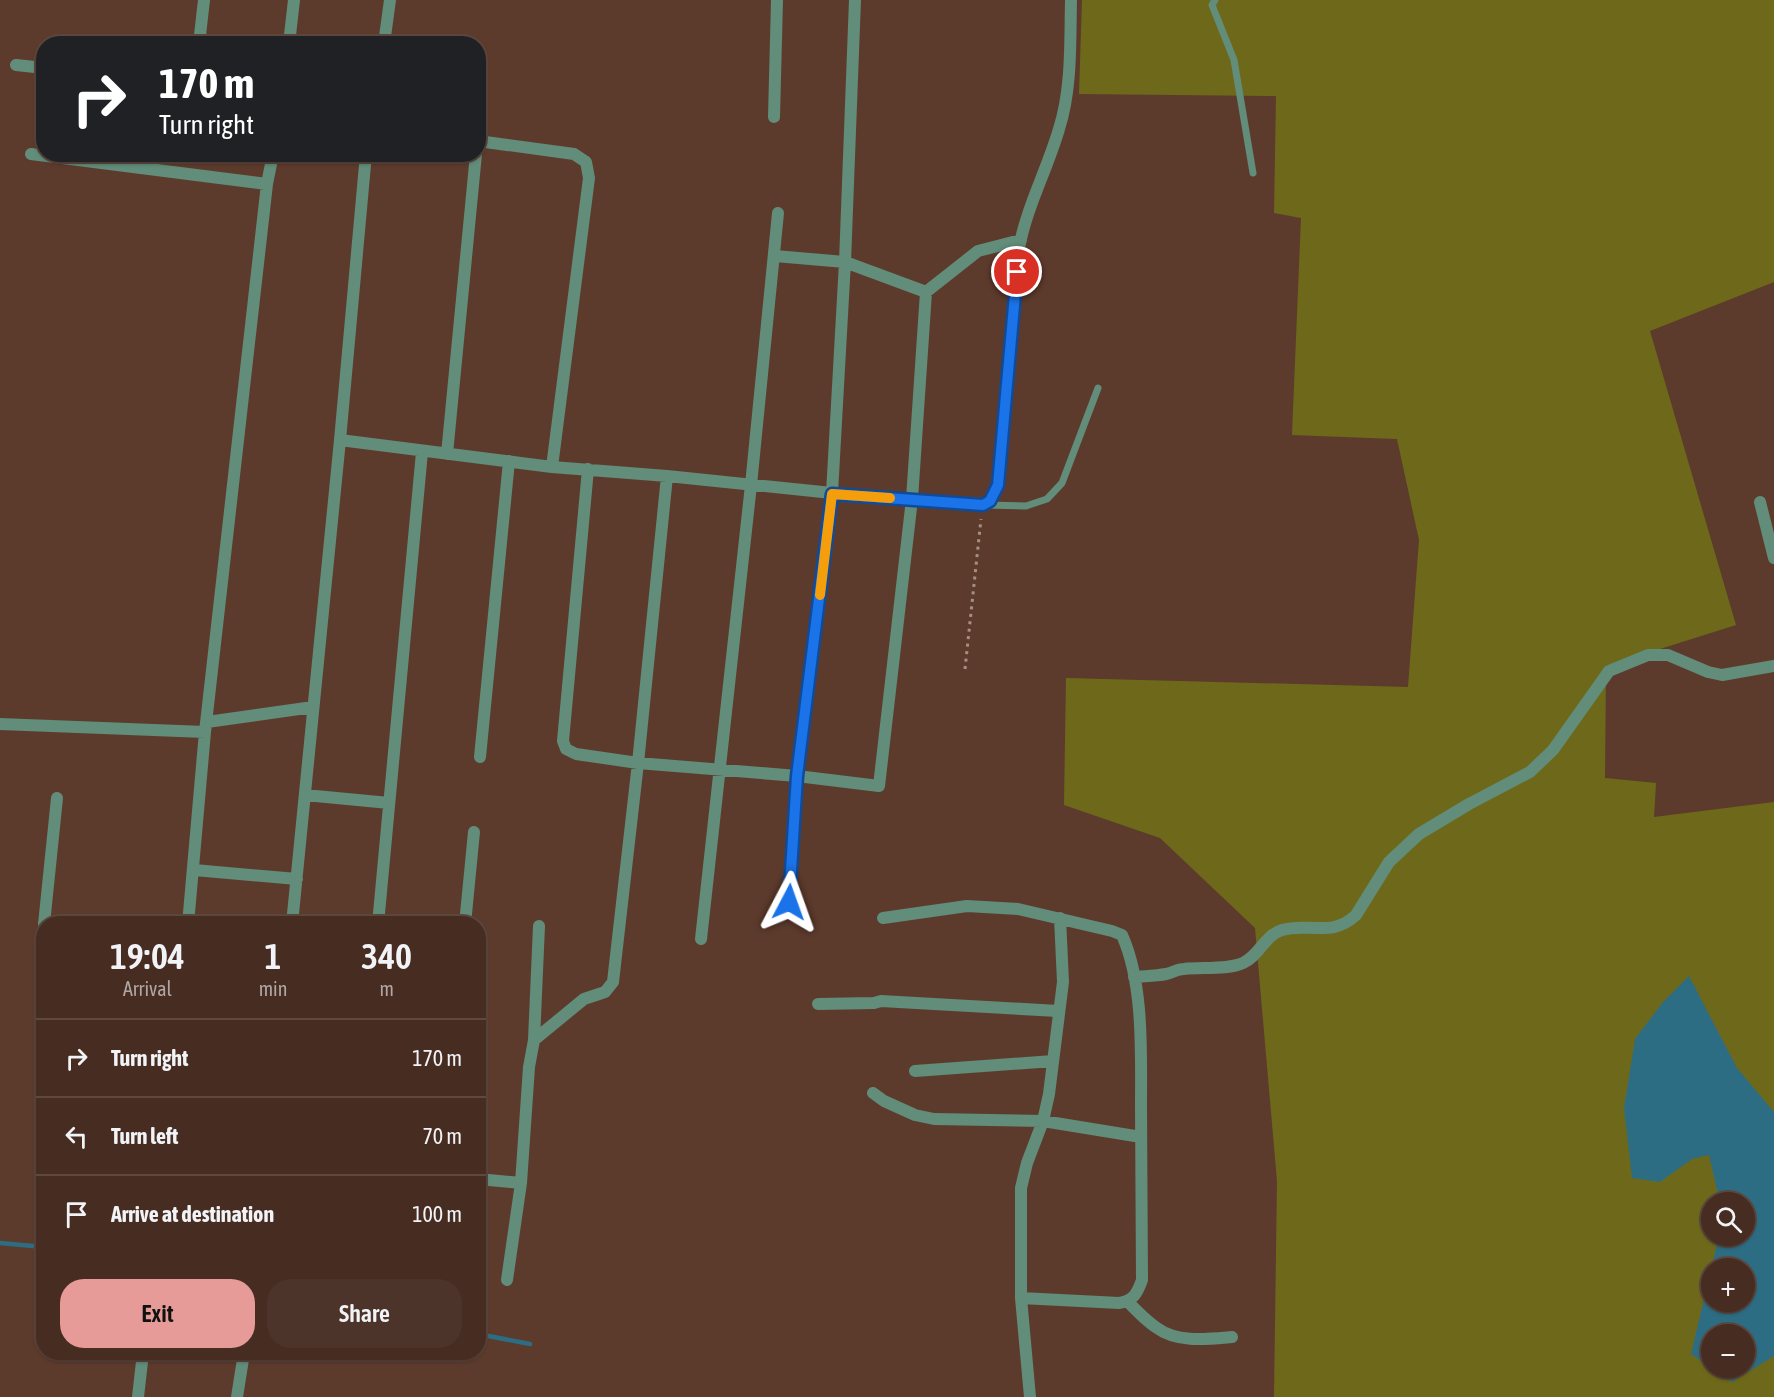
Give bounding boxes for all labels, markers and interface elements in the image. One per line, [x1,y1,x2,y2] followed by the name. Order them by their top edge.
[159,59,254,107] text: 170 m
[60,60,138,138] icon: right
[159,109,254,140] text: Turn right
[991,246,1042,297] pin
[1000,255,1033,288] icon: arrive
[757,870,821,934] position arrow
[110,935,185,977] text: 19:04
[265,935,281,977] text: 1
[361,935,412,977] text: 340
[123,977,172,1000] text: Arrival
[259,977,287,1000] text: min
[379,977,394,1000] text: m
[60,1042,93,1075] icon: right
[111,1045,188,1071] text: Turn right
[412,1045,462,1071] text: 170 m
[60,1120,93,1153] icon: left
[111,1123,178,1149] text: Turn left
[422,1123,462,1149] text: 70 m
[1701,1192,1755,1378] map controls
[1701,1192,1755,1246] button: search
[60,1198,93,1231] icon: arrive
[111,1201,274,1227] text: Arrive at destination
[412,1201,462,1227] text: 100 m
[1701,1258,1755,1312] button: +
[60,1279,255,1348] button: Exit
[267,1279,462,1348] button: Share
[1701,1324,1755,1378] button: −

